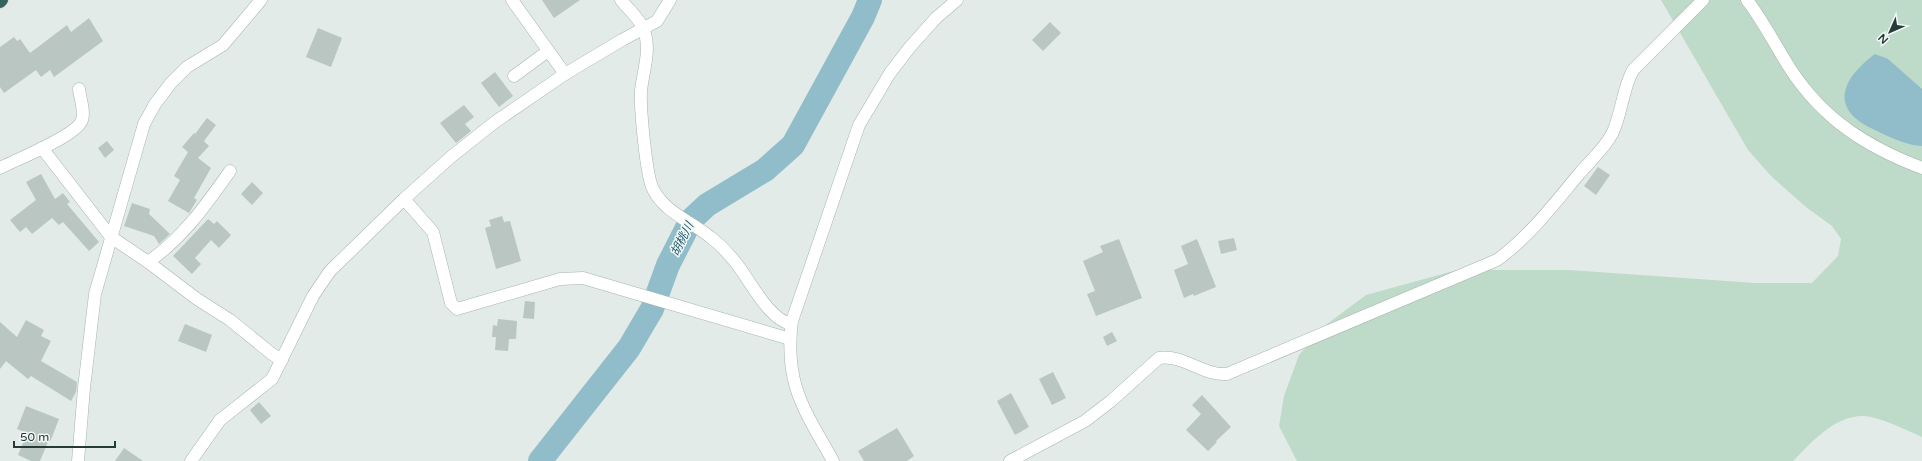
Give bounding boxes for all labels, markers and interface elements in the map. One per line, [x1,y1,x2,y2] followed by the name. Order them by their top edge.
[1870,12,1910,52] north arrow
[1876,31,1891,46] text: N
[668,218,697,258] water label: 胡桃川
[14,423,115,449] scale bar
[20,430,49,444] text: 50 m

